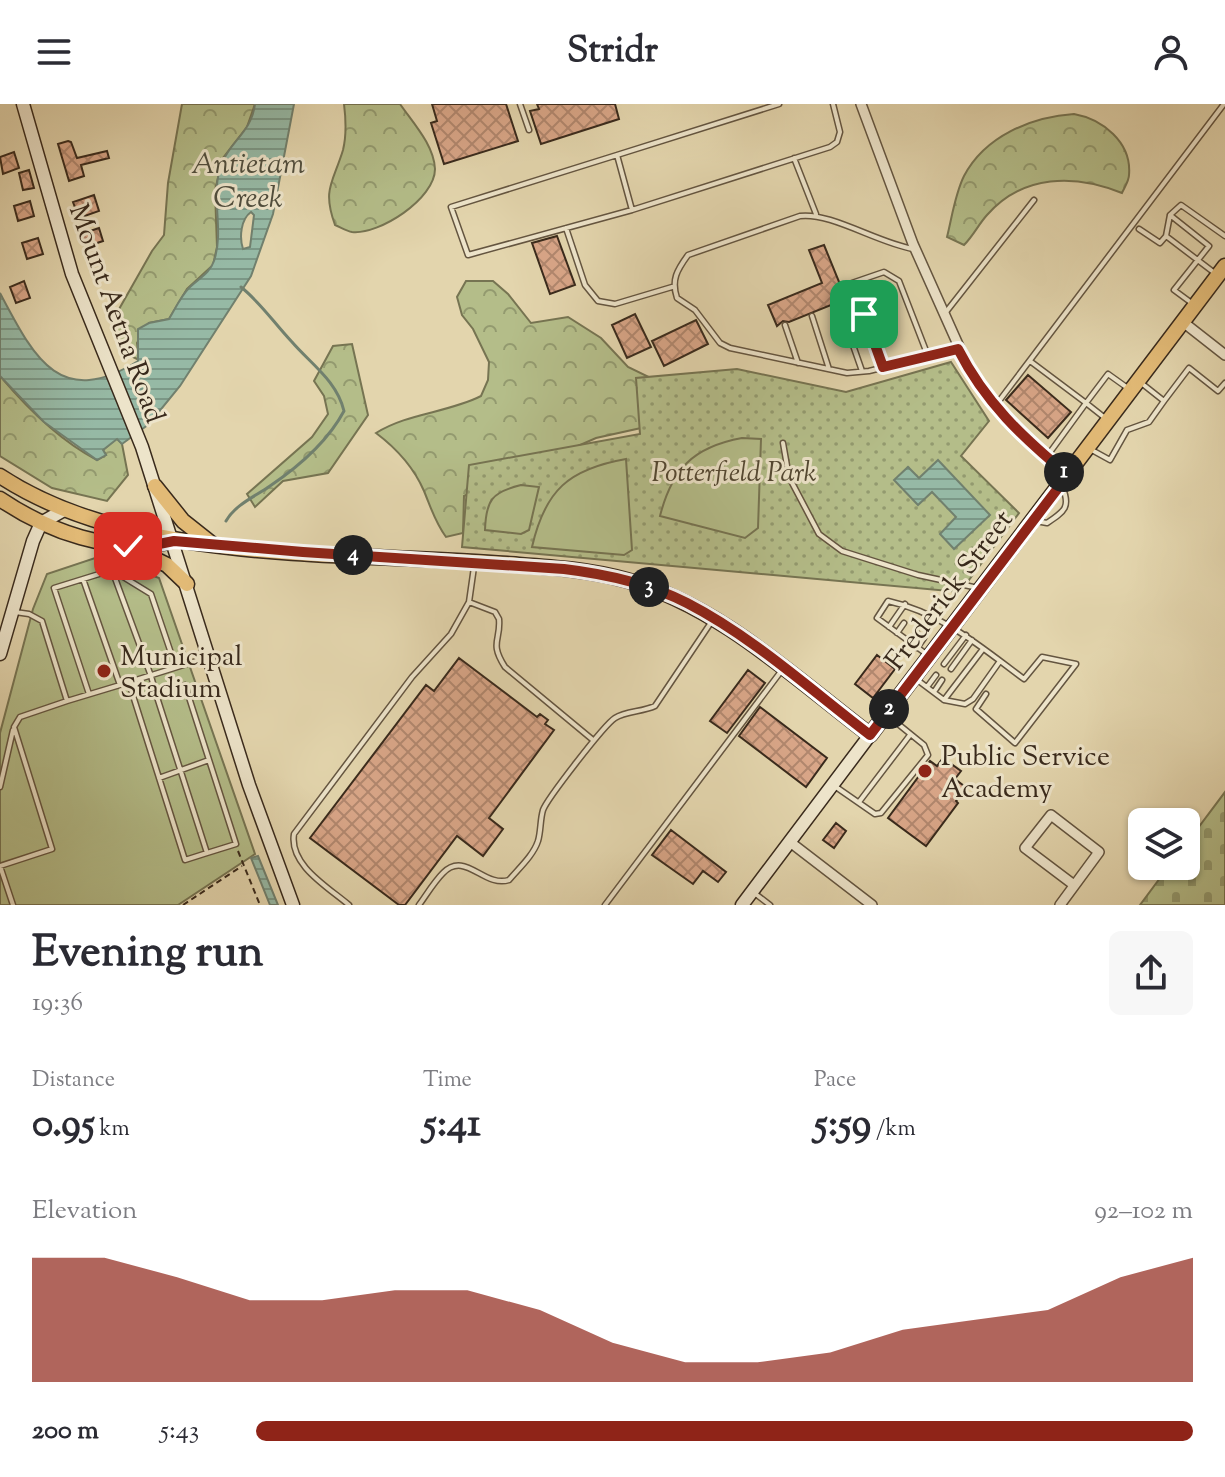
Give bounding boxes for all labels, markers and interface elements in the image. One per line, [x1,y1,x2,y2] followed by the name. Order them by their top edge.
[567,26,658,78] text: Stridr
[32,30,76,74] icon: menu
[1149,30,1193,74] icon: person
[191,144,305,221] water label: Antietam Creek
[57,199,174,429] street label: Mount Aetna Road
[830,280,898,348] pin
[842,292,886,336] icon: arrive
[1044,452,1084,492] pin: 1
[651,454,817,494] park label: Potterfield Park
[1060,456,1068,488] text: 1
[877,502,1024,679] street label: Frederick Street
[94,512,162,580] pin
[106,524,150,568] icon: check
[333,535,373,575] pin: 4
[347,539,359,571] text: 4
[629,567,669,607] pin: 3
[645,571,653,603] text: 3
[120,638,243,710] place label: Municipal Stadium
[95,662,113,680] marker: Municipal Stadium
[869,689,909,729] pin: 2
[884,693,894,725] text: 2
[941,738,1110,810] place label: Public Service Academy
[916,762,934,780] marker: Public Service Academy
[1128,808,1200,880] map controls
[1128,808,1200,880] button: layers
[32,923,264,986] text: Evening run
[1109,931,1193,1015] button: share
[32,985,83,1022] text: 19:36
[32,1065,115,1097] text: Distance
[423,1065,472,1097] text: Time
[814,1065,856,1097] text: Pace
[32,1097,95,1154] text: 0.95
[423,1097,481,1154] text: 5:41
[814,1097,871,1154] text: 5:59
[95,1114,130,1146] text: km
[871,1114,916,1146] text: /km
[32,1193,137,1230] text: Elevation
[1094,1193,1193,1230] text: 92–102 m
[32,1413,99,1450] text: 200 m
[160,1413,199,1450] text: 5:43

